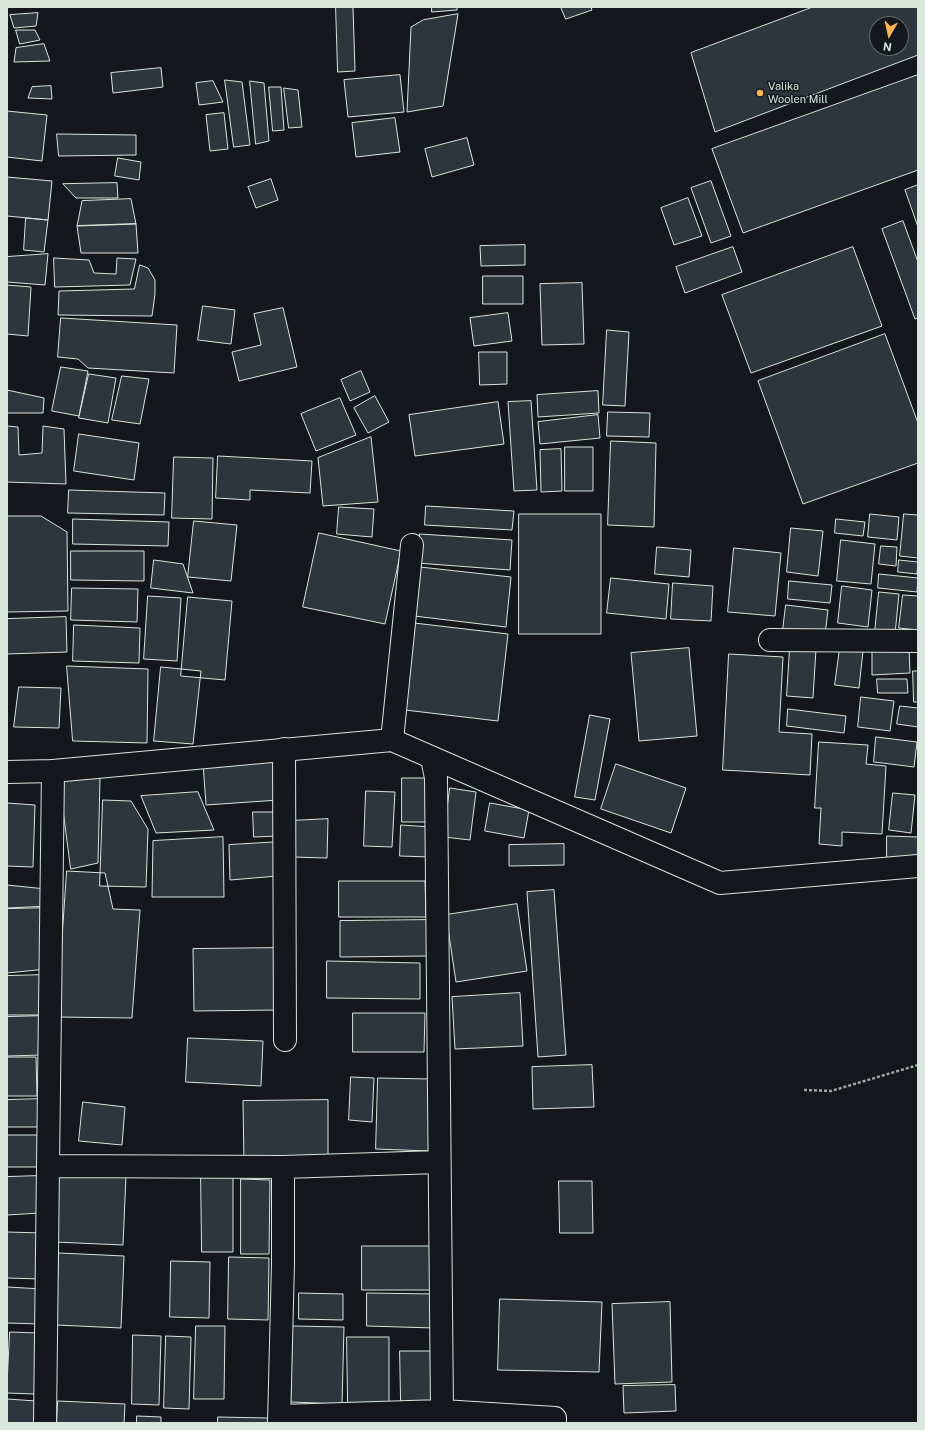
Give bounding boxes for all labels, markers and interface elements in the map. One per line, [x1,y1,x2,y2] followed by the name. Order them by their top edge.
[869,16,909,56] north arrow
[882,40,892,53] text: N
[768,80,828,106] place label: Valika Woolen Mill
[755,88,765,98] marker: Valika Woolen Mill

